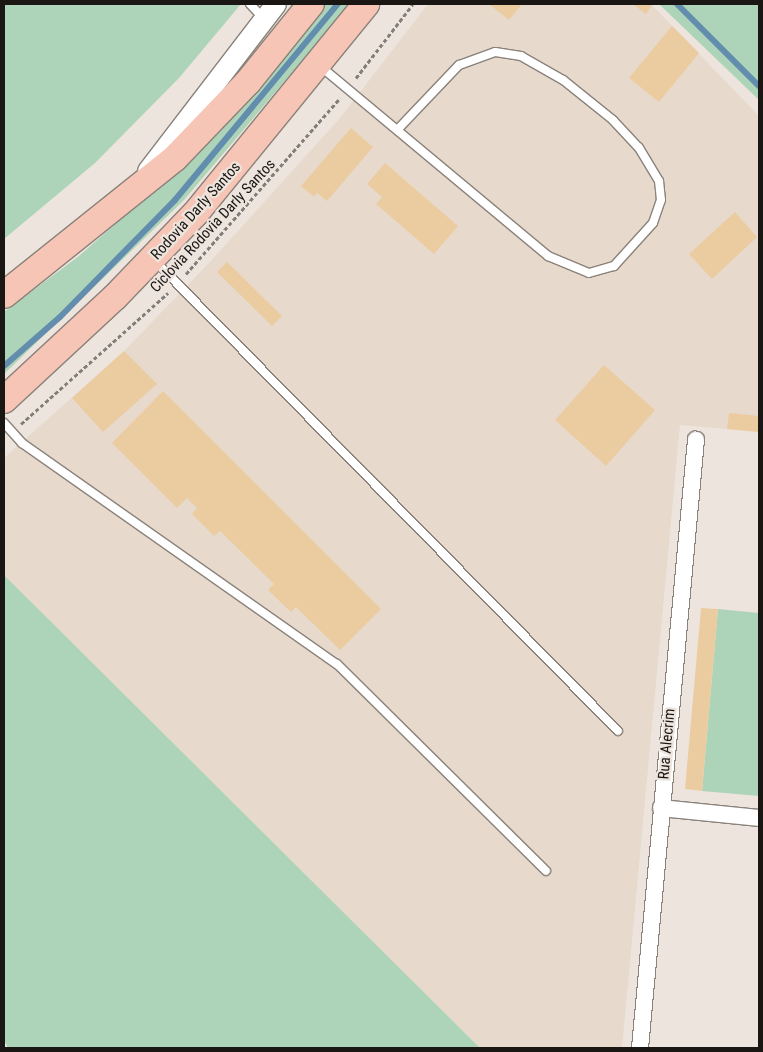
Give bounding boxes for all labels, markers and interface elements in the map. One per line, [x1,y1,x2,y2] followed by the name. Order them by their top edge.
[147,156,279,296] street label: Ciclovia Rodovia Darly Santos
[147,158,245,264] street label: Rodovia Darly Santos
[655,708,679,780] street label: Rua Alecrim

